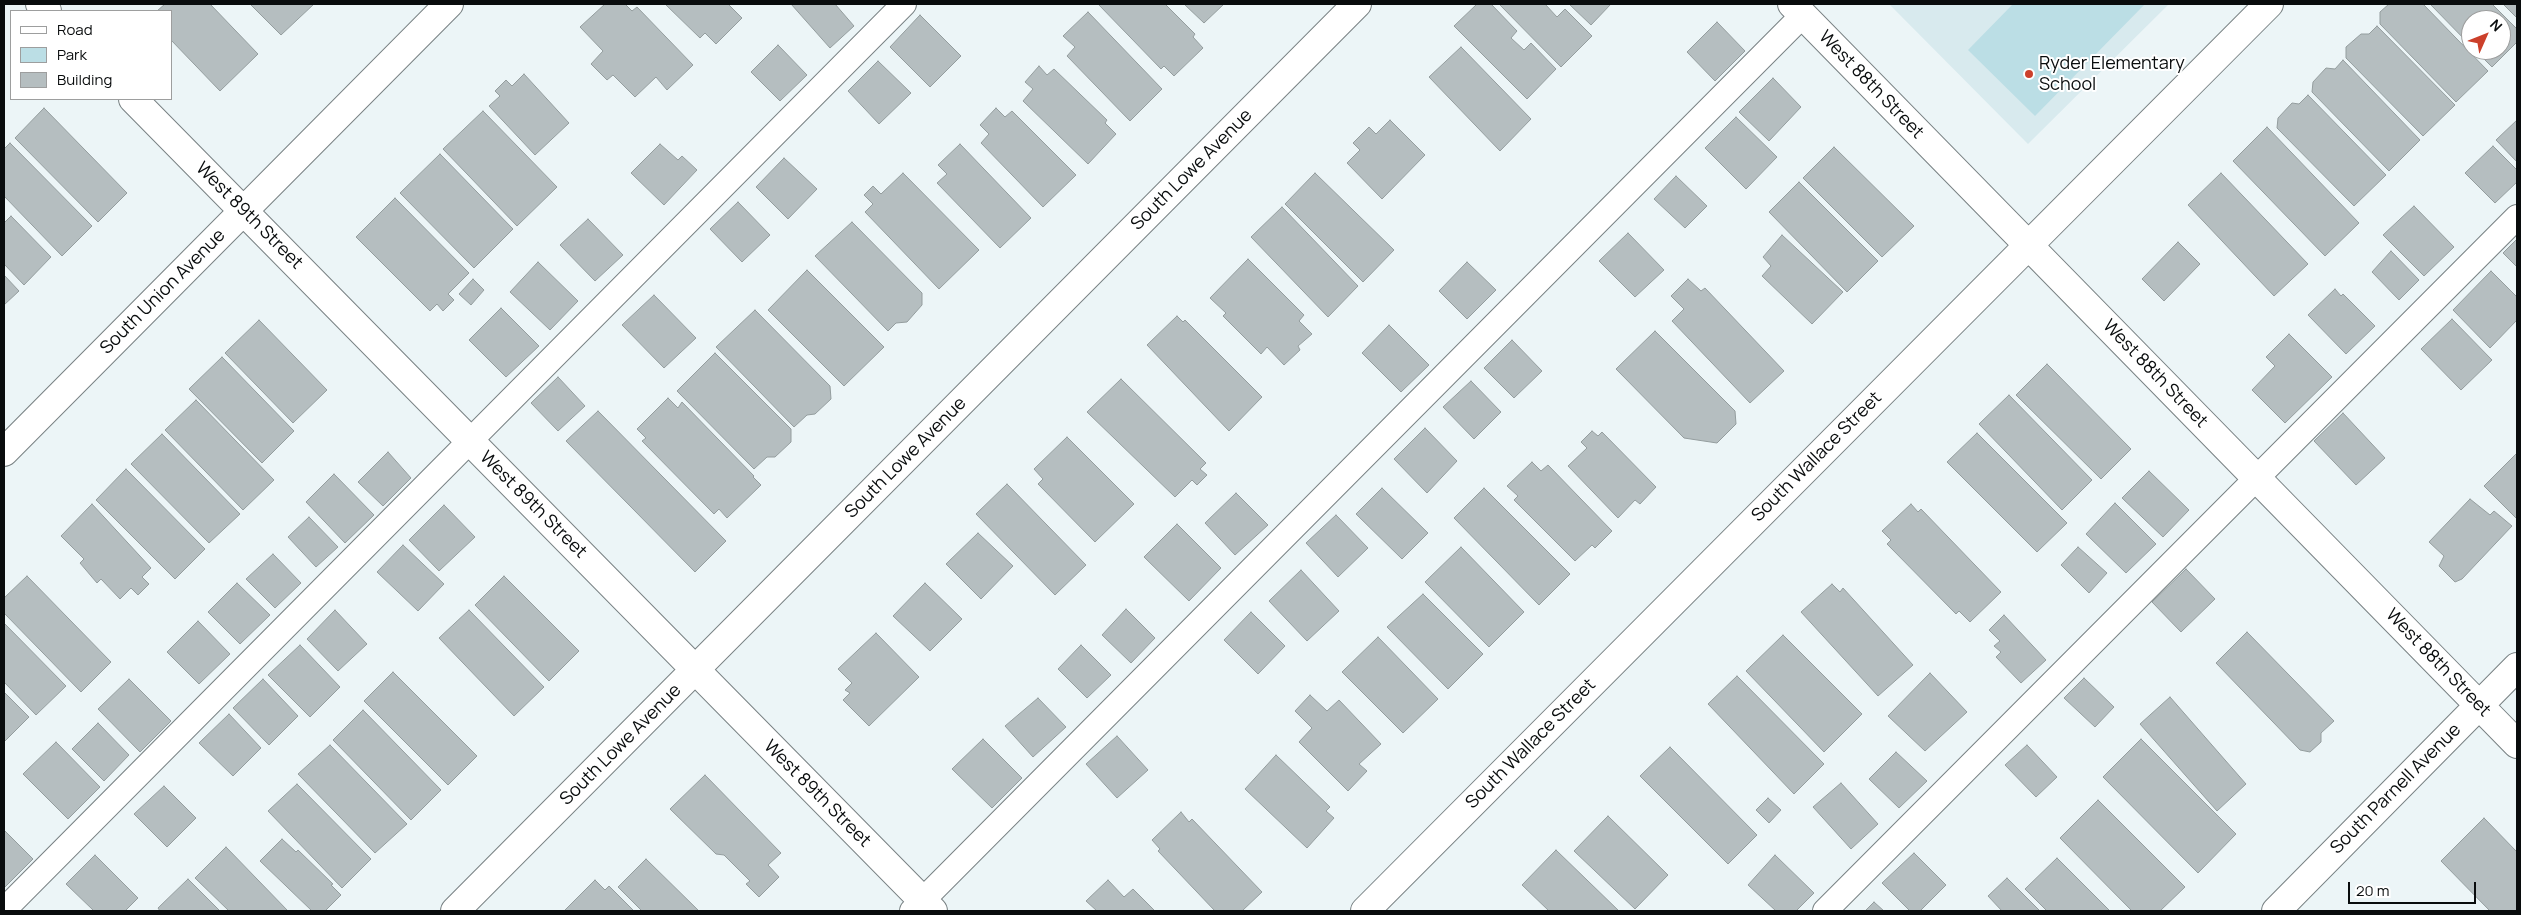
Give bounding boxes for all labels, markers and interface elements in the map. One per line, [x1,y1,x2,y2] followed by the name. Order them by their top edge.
[10,10,172,100] legend
[2461,10,2511,60] north arrow
[2486,15,2507,35] text: N
[57,19,93,40] text: Road
[1814,26,1928,144] street label: West 88th Street
[57,44,87,65] text: Park
[2039,53,2185,96] place label: Ryder Elementary School
[2023,68,2035,80] marker: Ryder Elementary School
[57,69,112,90] text: Building
[1127,105,1257,235] street label: South Lowe Avenue
[191,158,307,274] street label: West 89th Street
[96,225,230,359] street label: South Union Avenue
[2098,315,2212,433] street label: West 88th Street
[1747,387,1887,527] street label: South Wallace Street
[841,393,971,523] street label: South Lowe Avenue
[475,447,591,563] street label: West 89th Street
[2381,604,2495,722] street label: West 88th Street
[1461,674,1601,814] street label: South Wallace Street
[556,680,686,810] street label: South Lowe Avenue
[2326,719,2466,859] street label: South Parnell Avenue
[759,736,875,852] street label: West 89th Street
[2351,872,2478,904] scale bar
[2356,880,2389,901] text: 20 m

